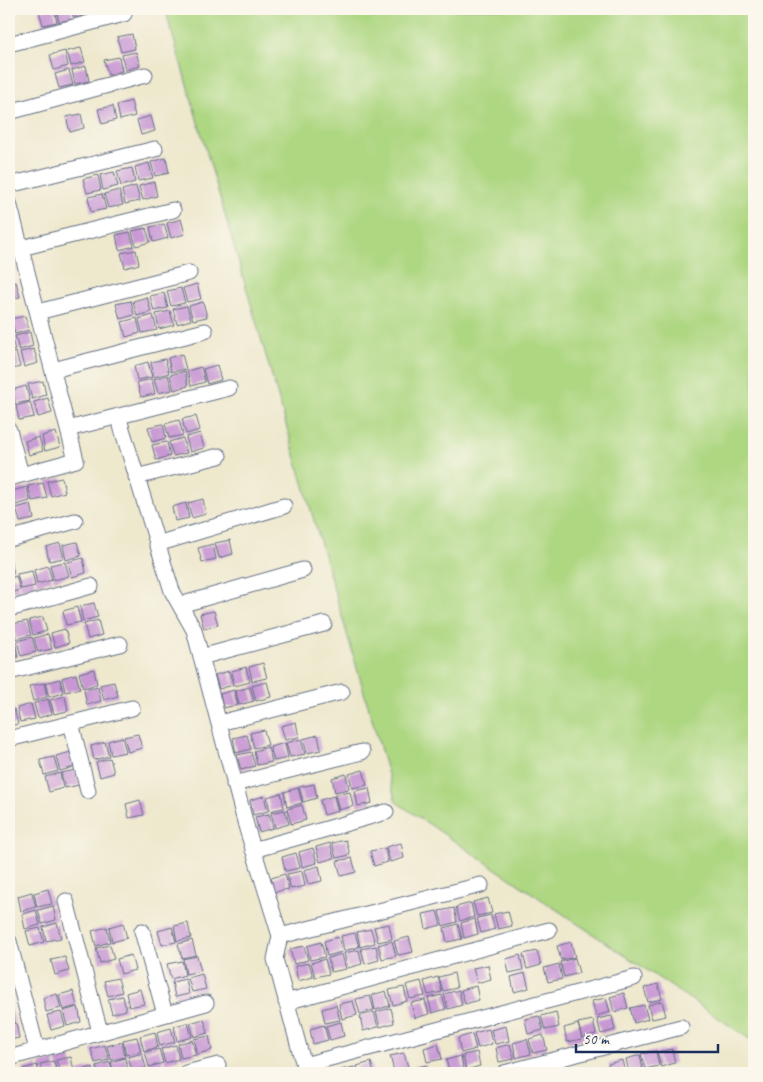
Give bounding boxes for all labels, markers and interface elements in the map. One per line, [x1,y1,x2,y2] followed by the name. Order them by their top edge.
[576,1022,718,1054] scale bar
[583,1030,610,1049] text: 50 m

